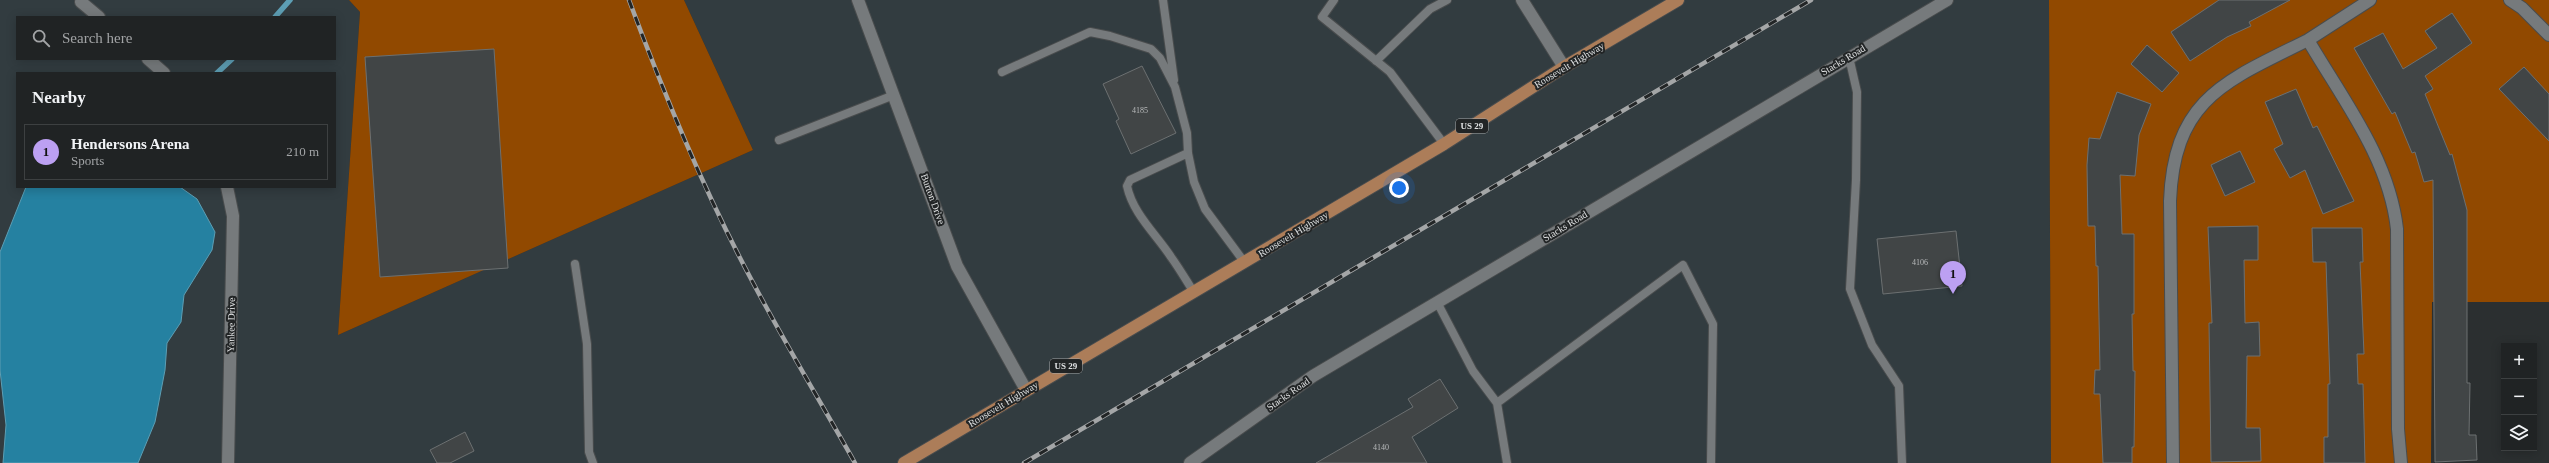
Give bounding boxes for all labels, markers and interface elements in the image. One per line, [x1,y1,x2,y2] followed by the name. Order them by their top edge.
[16,16,336,60] search box
[30,27,52,49] icon: search
[62,30,132,46] text: Search here
[1532,40,1606,90] street label: Roosevelt Highway
[1819,42,1867,78] street label: Stacks Road
[32,88,86,107] text: Nearby
[1132,106,1148,115] house number: 4185
[1456,119,1488,133] road number: US 29
[71,136,189,152] text: Hendersons Arena
[43,144,49,159] text: 1
[286,144,319,159] text: 210 m
[71,153,104,168] text: Sports
[919,172,947,226] street label: Burton Drive
[1389,178,1409,198] your location
[1541,208,1589,244] street label: Stacks Road
[1256,209,1330,259] street label: Roosevelt Highway
[1912,258,1928,267] house number: 4106
[1940,261,1966,294] pin: 1
[225,297,237,352] street label: Yankee Drive
[2501,343,2537,451] map controls
[2501,343,2537,379] button: +
[1050,359,1082,373] road number: US 29
[1264,375,1312,413] street label: Stacks Road
[966,379,1040,429] street label: Roosevelt Highway
[2501,379,2537,415] button: −
[2501,415,2537,451] button: layers
[1373,443,1389,452] house number: 4140

